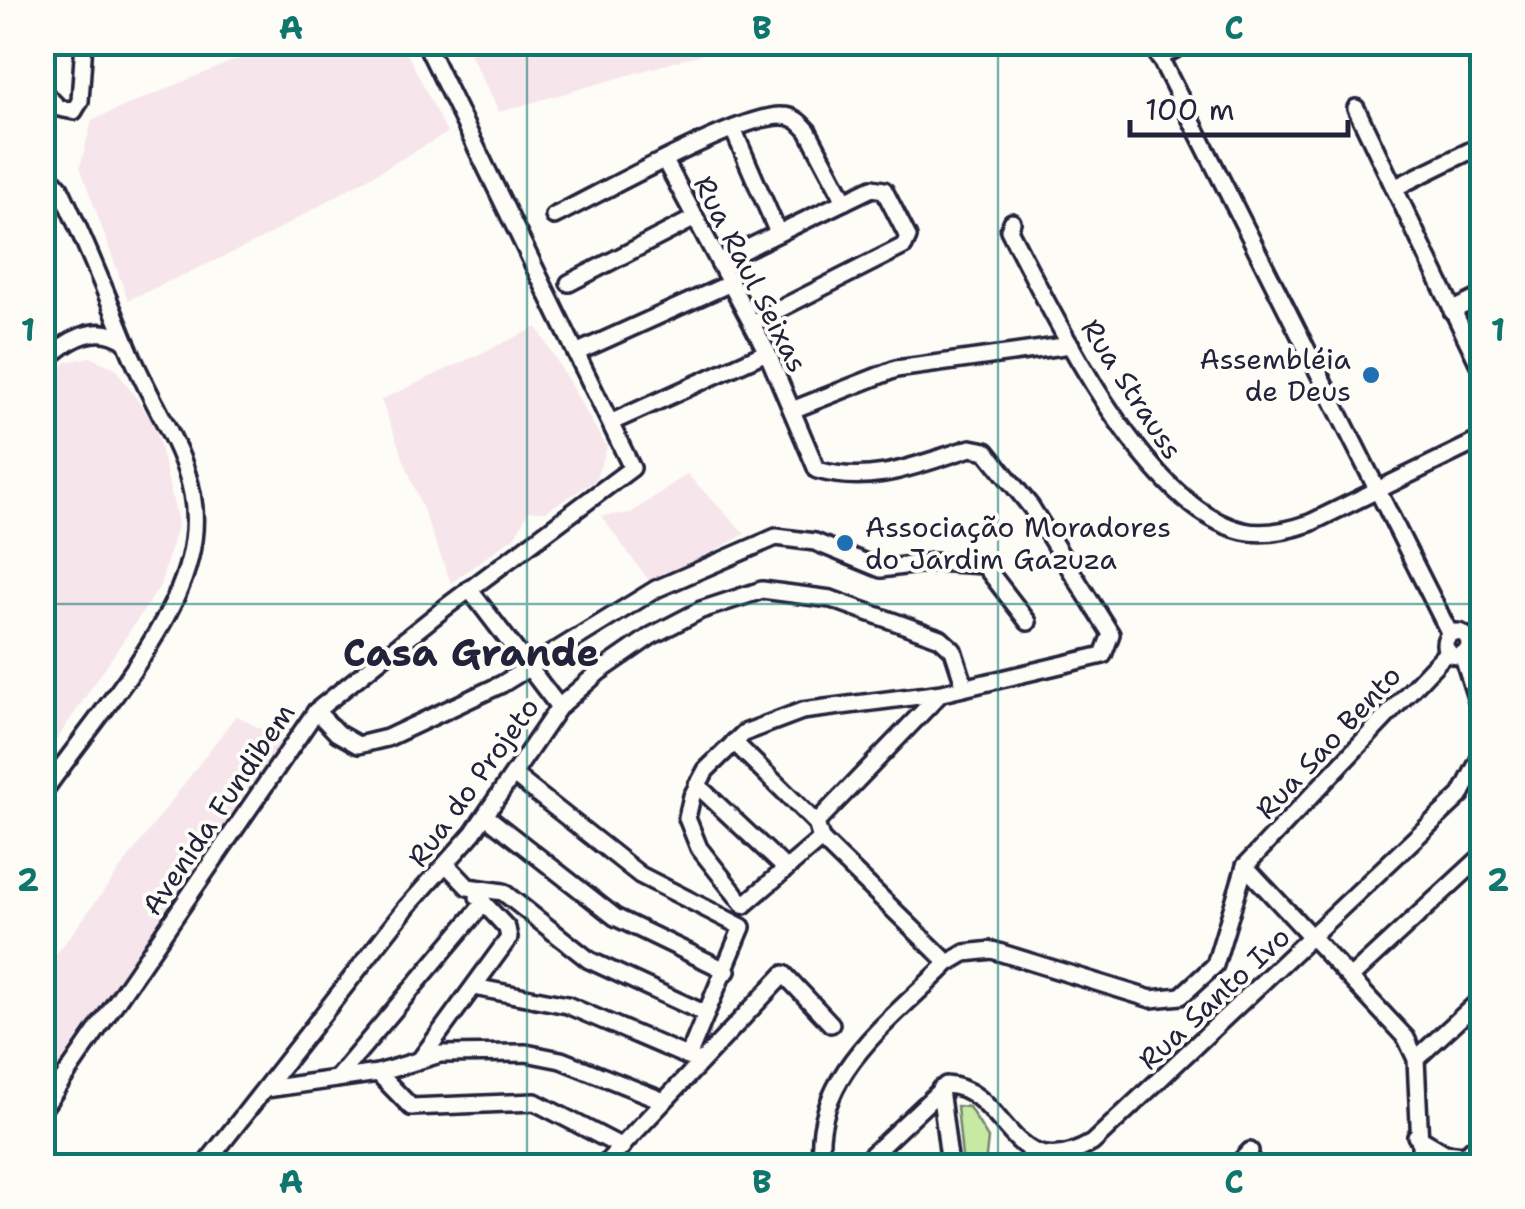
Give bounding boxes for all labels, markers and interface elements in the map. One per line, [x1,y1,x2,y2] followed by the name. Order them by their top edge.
[279,6,303,49] text: A
[752,6,772,49] text: B
[1224,6,1244,49] text: C
[1130,75,1348,137] scale bar
[1145,89,1235,130] text: 100 m
[685,169,817,379] street label: Rua Raul Seixas
[21,308,35,351] text: 1
[1491,308,1505,351] text: 1
[1072,311,1192,467] street label: Rua Strauss
[1200,340,1351,410] place label: Assembléia de Deus
[1360,364,1382,386] marker: Assembléia de Deus
[865,508,1171,578] place label: Associação Moradores do Jardim Gazuza
[834,532,856,554] marker: Associação Moradores do Jardim Gazuza
[343,627,599,678] district label: Casa Grande
[1247,657,1409,827] street label: Rua Sao Bento
[399,690,547,874] street label: Rua do Projeto
[133,695,303,923] street label: Avenida Fundibem
[17,858,39,901] text: 2
[1487,858,1509,901] text: 2
[1130,918,1298,1078] street label: Rua Santo Ivo
[279,1160,303,1203] text: A
[752,1160,772,1203] text: B
[1224,1160,1244,1203] text: C

